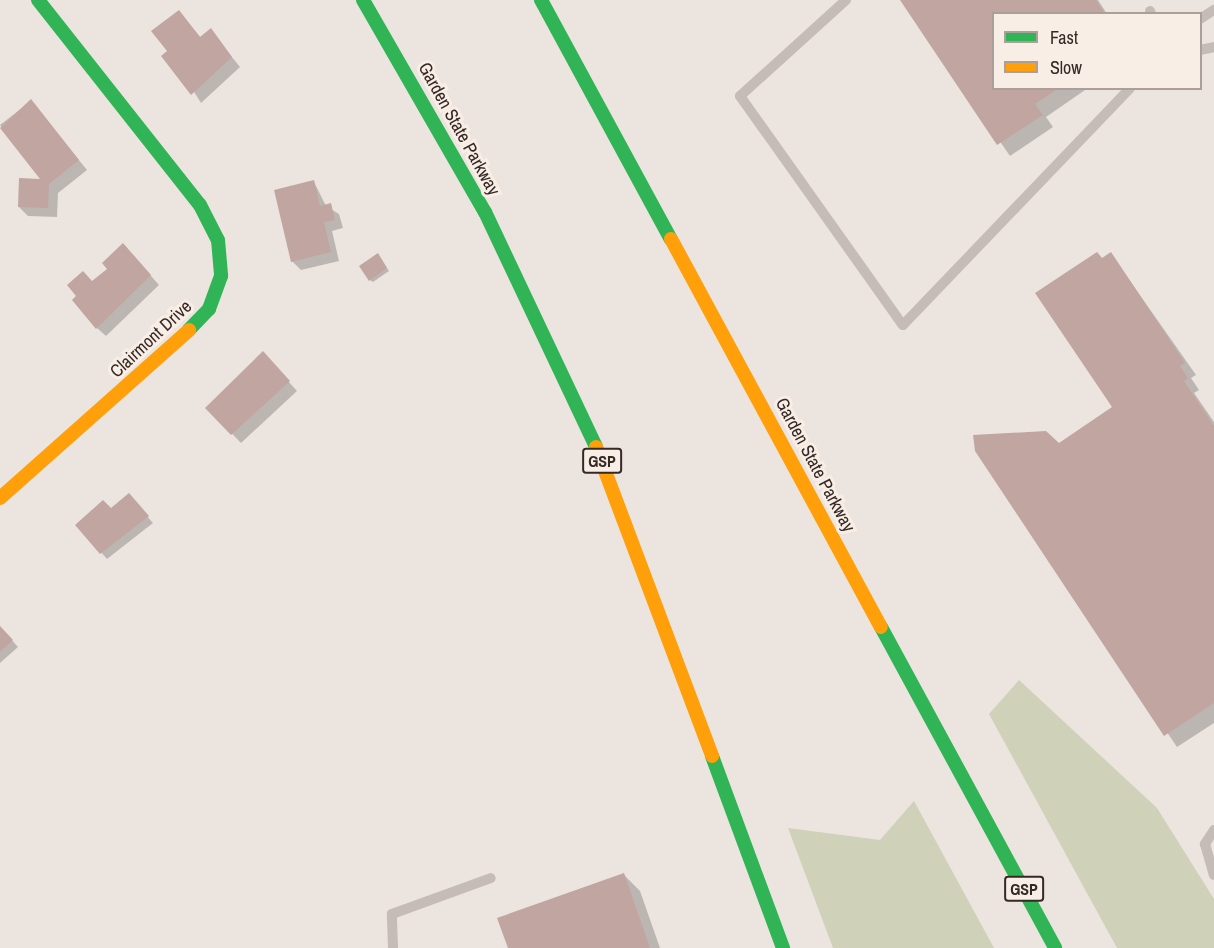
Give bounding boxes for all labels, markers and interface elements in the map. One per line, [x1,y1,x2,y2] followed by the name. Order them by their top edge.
[992,12,1202,90] legend
[1050,25,1078,50] text: Fast
[1050,55,1082,80] text: Slow
[414,59,504,199] street label: Garden State Parkway
[106,296,196,382] street label: Clairmont Drive
[771,394,859,536] street label: Garden State Parkway
[581,448,623,474] road number: GSP
[1003,876,1045,902] road number: GSP

